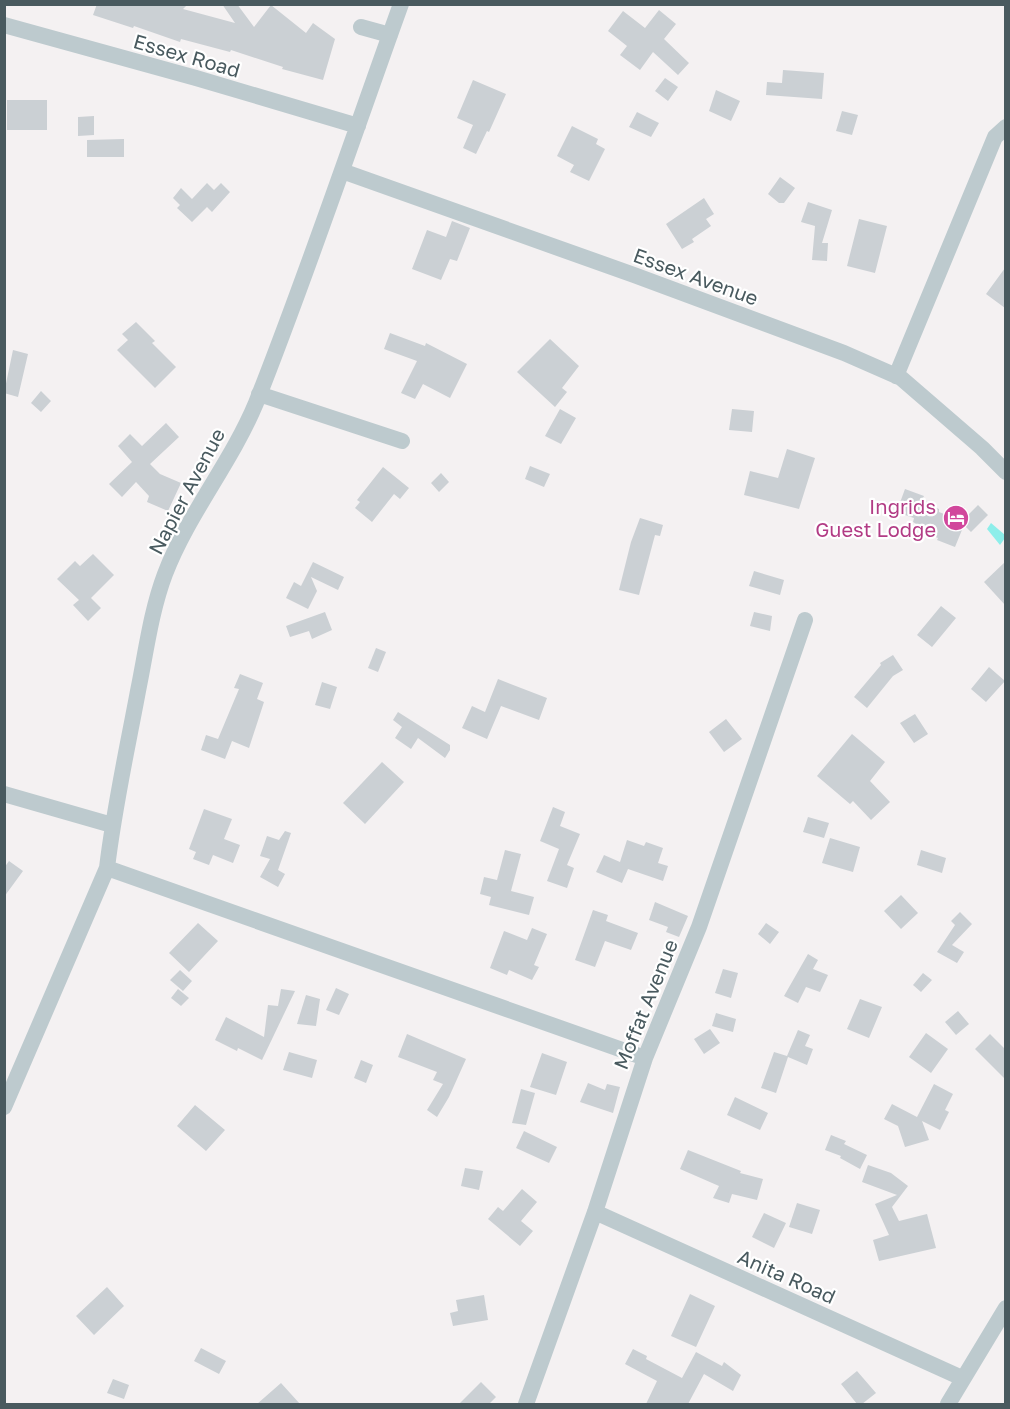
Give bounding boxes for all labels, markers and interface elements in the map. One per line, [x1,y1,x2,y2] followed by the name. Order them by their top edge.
[131,28,243,82] street label: Essex Road
[630,242,762,310] street label: Essex Avenue
[143,424,229,558] street label: Napier Avenue
[815,494,936,541] place label: Ingrids Guest Lodge
[941,503,971,533] hotel icon: Ingrids Guest Lodge
[608,935,682,1073] street label: Moffat Avenue
[734,1244,840,1308] street label: Anita Road

